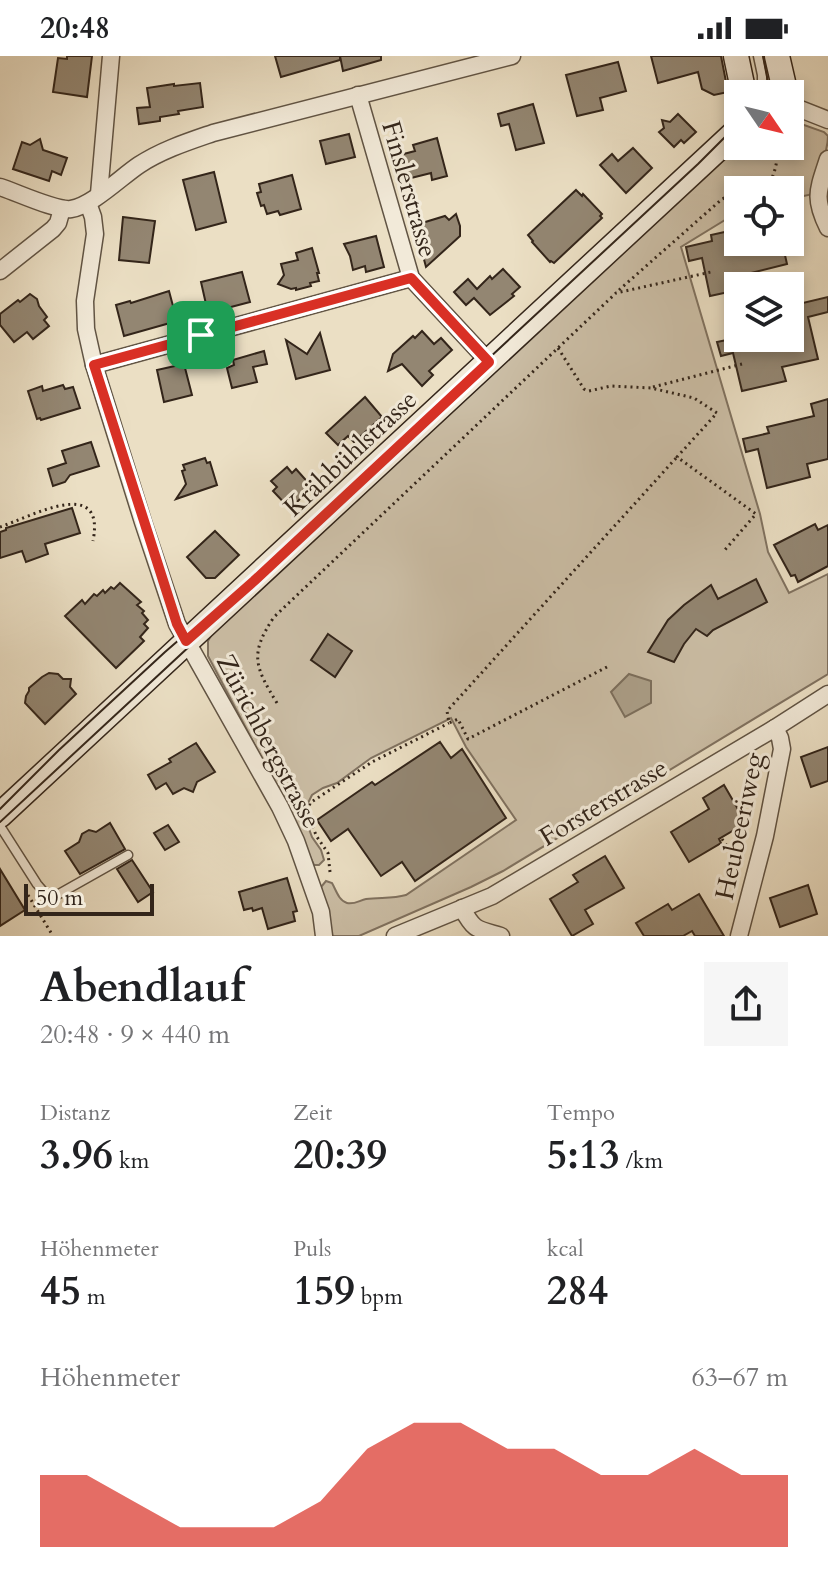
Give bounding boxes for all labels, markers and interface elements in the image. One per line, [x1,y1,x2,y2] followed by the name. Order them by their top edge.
[40,8,110,49] text: 20:48
[724,80,804,160] north arrow
[724,80,804,352] map controls
[373,117,446,261] street label: Finslerstrasse
[724,176,804,256] button: locate
[724,272,804,352] button: layers
[167,301,235,369] pin
[179,313,223,357] icon: arrive
[276,382,425,524] street label: Krähbühlstrasse
[208,648,329,834] street label: Zürichbergstrasse
[707,749,772,903] street label: Heubeeriweg
[533,751,674,854] street label: Forsterstrasse
[24,880,154,916] scale bar
[36,883,83,913] text: 50 m
[40,957,245,1017] text: Abendlauf
[704,962,788,1046] button: share
[40,1017,230,1052] text: 20:48 · 9 × 440 m
[40,1098,110,1128] text: Distanz
[293,1098,332,1128] text: Zeit
[547,1098,615,1128] text: Tempo
[40,1128,113,1183] text: 3.96
[293,1128,387,1183] text: 20:39
[547,1128,620,1183] text: 5:13
[113,1146,149,1176] text: km
[620,1146,663,1176] text: /km
[40,1234,158,1264] text: Höhenmeter
[293,1234,331,1264] text: Puls
[547,1234,584,1264] text: kcal
[40,1264,81,1319] text: 45
[293,1264,355,1319] text: 159
[547,1264,608,1319] text: 284
[81,1282,106,1312] text: m
[355,1282,403,1312] text: bpm
[40,1360,180,1395] text: Höhenmeter
[691,1360,788,1395] text: 63–67 m

